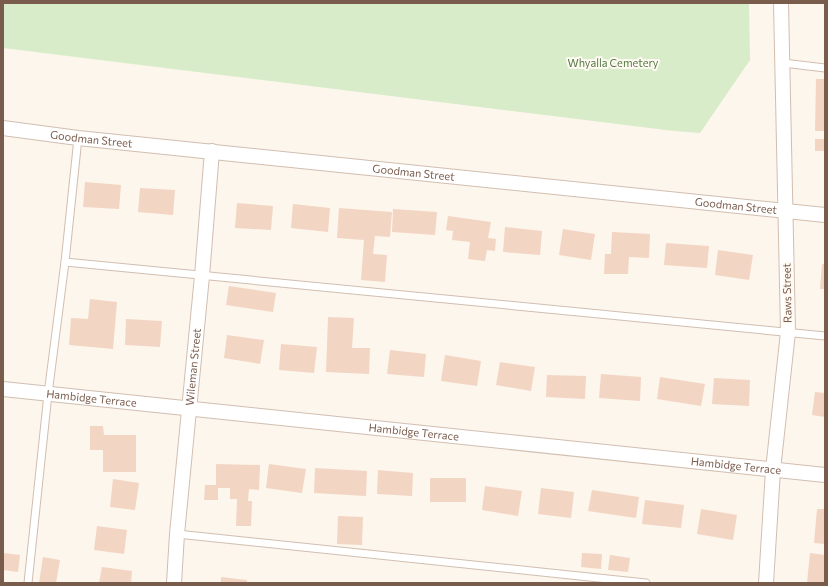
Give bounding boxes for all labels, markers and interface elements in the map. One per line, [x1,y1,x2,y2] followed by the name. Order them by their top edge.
[567,56,659,69] park label: Whyalla Cemetery
[50,127,134,150] street label: Goodman Street
[372,161,456,183] street label: Goodman Street
[694,195,778,216] street label: Goodman Street
[779,262,794,323] street label: Raws Street
[182,327,203,406] street label: Wileman Street
[46,387,138,409] street label: Hambidge Terrace
[368,420,460,443] street label: Hambidge Terrace
[690,454,782,476] street label: Hambidge Terrace

